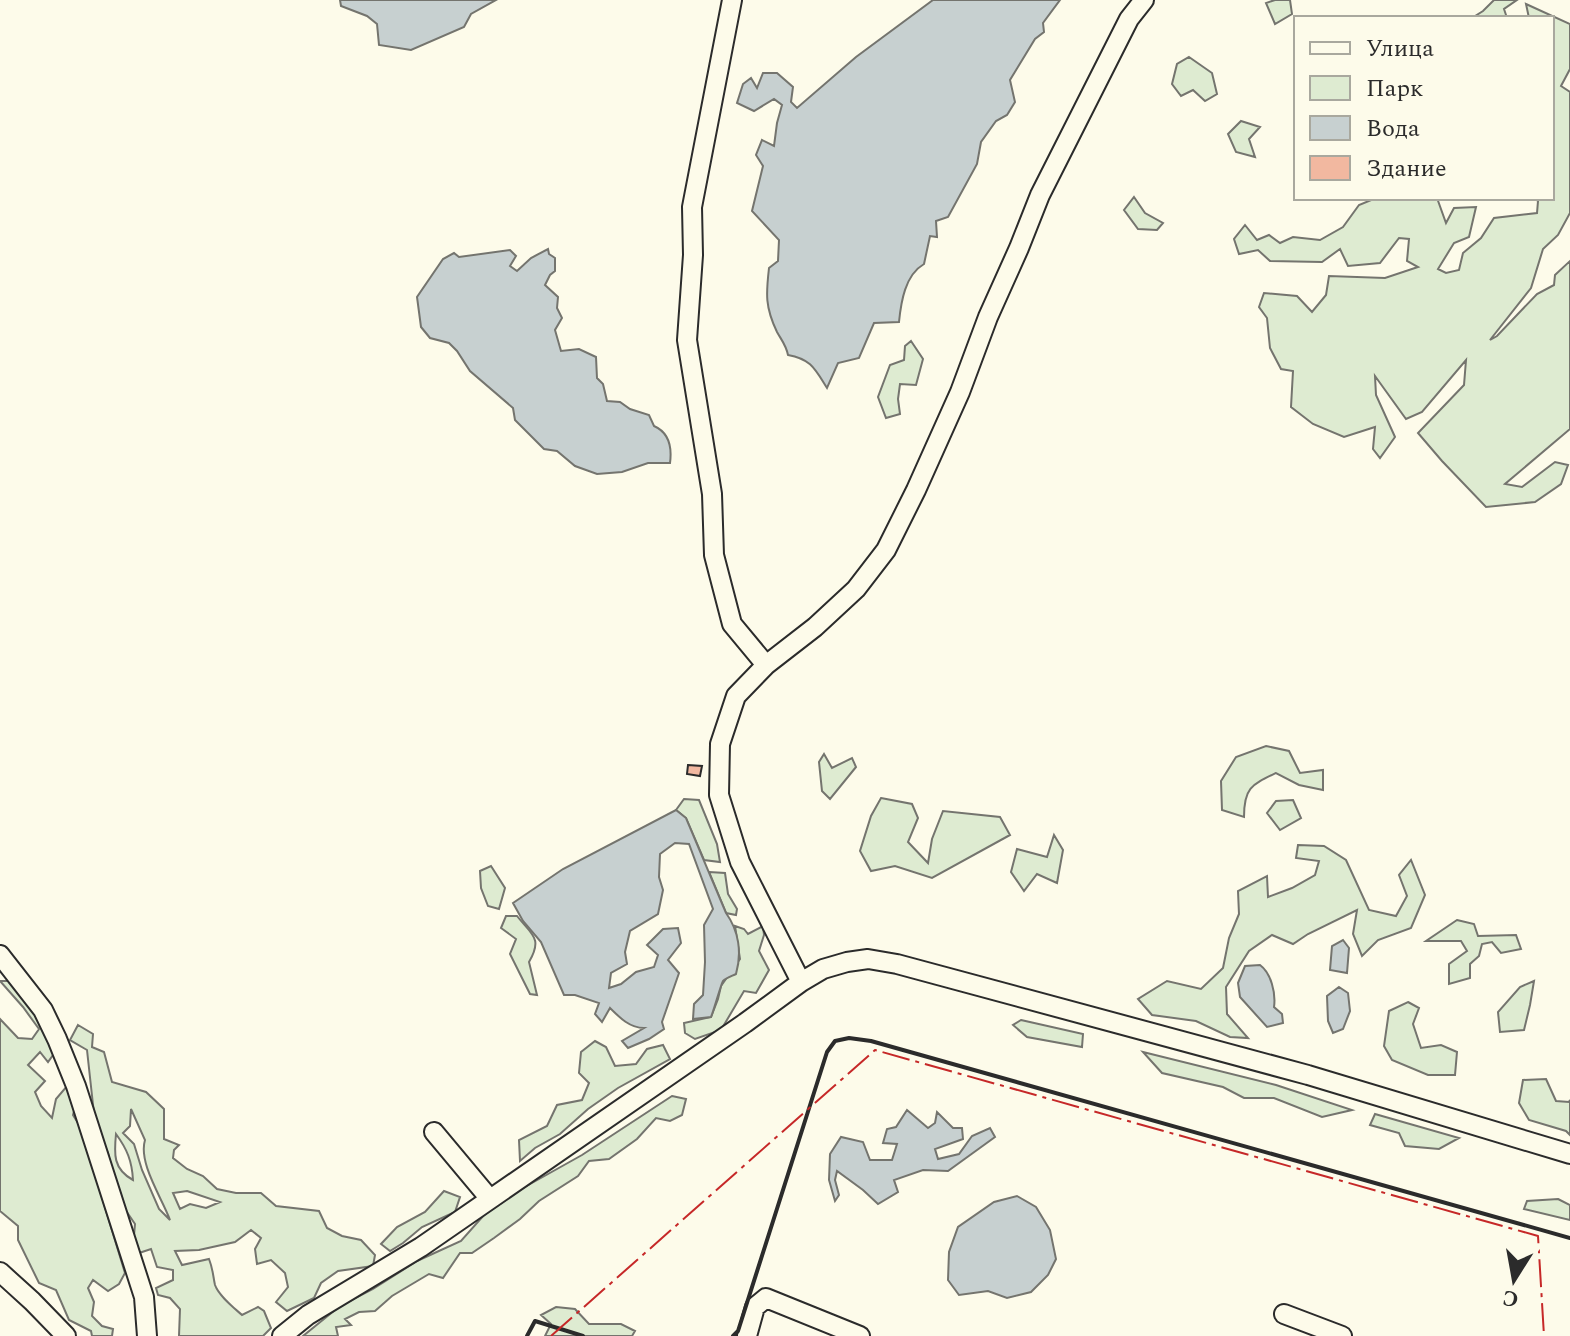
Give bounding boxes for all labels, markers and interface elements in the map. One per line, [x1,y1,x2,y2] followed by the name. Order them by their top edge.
[1294,16,1554,200] legend
[1366,31,1434,67] text: Улица
[1366,71,1423,107] text: Парк
[1366,111,1420,147] text: Вода
[1366,151,1447,187] text: Здание
[1474,1240,1554,1320] north arrow
[1500,1280,1521,1316] text: С

